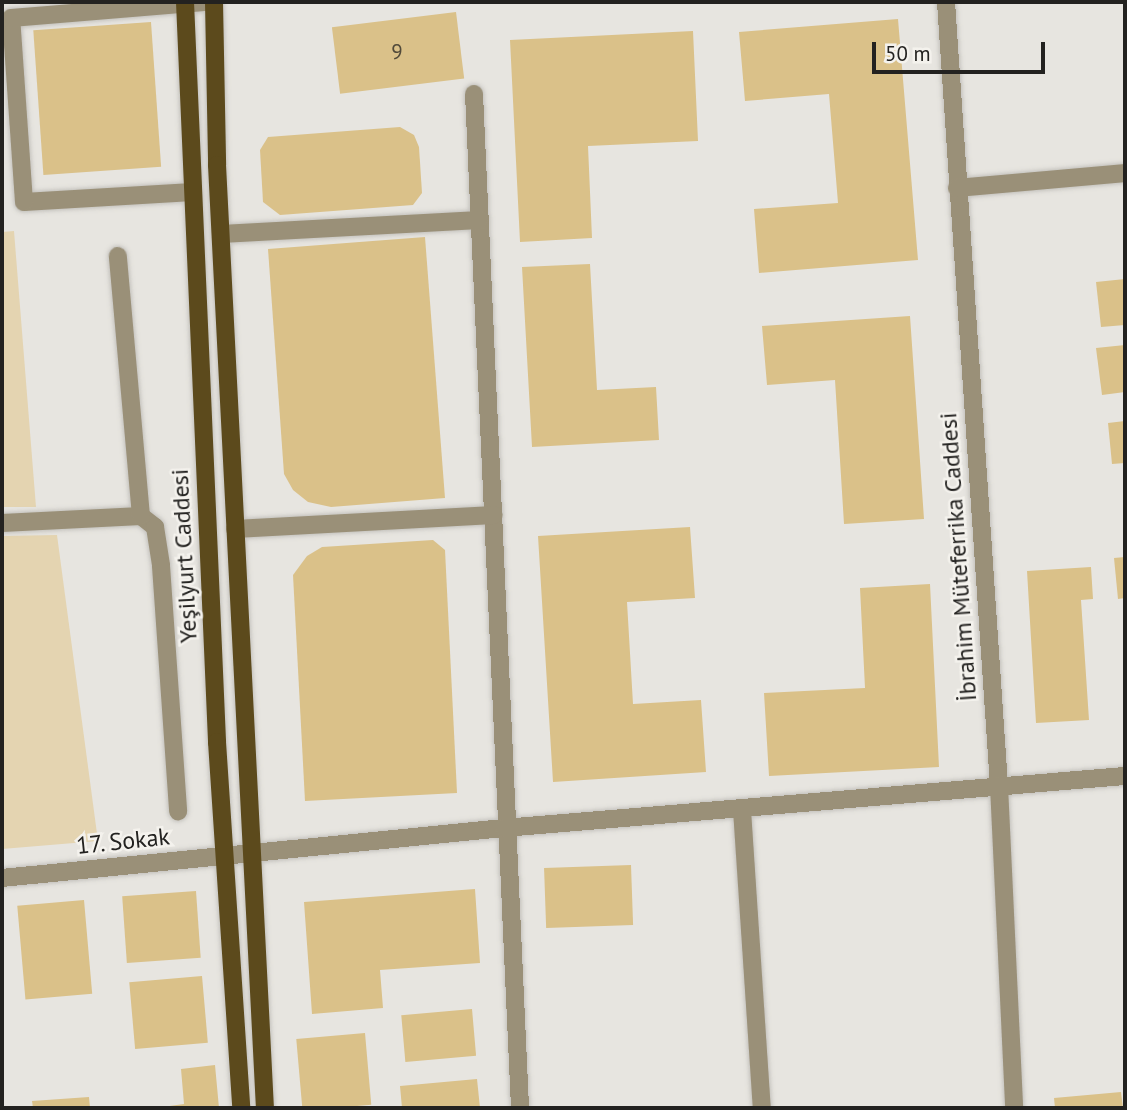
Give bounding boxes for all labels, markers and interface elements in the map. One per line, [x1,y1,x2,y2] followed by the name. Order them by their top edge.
[875,28,1048,72] scale bar
[391,39,403,65] house number: 9
[885,40,931,67] text: 50 m
[934,412,982,702] street label: İbrahim Müteferrika Caddesi
[165,468,203,644] street label: Yeşilyurt Caddesi
[74,822,172,860] street label: 17. Sokak

